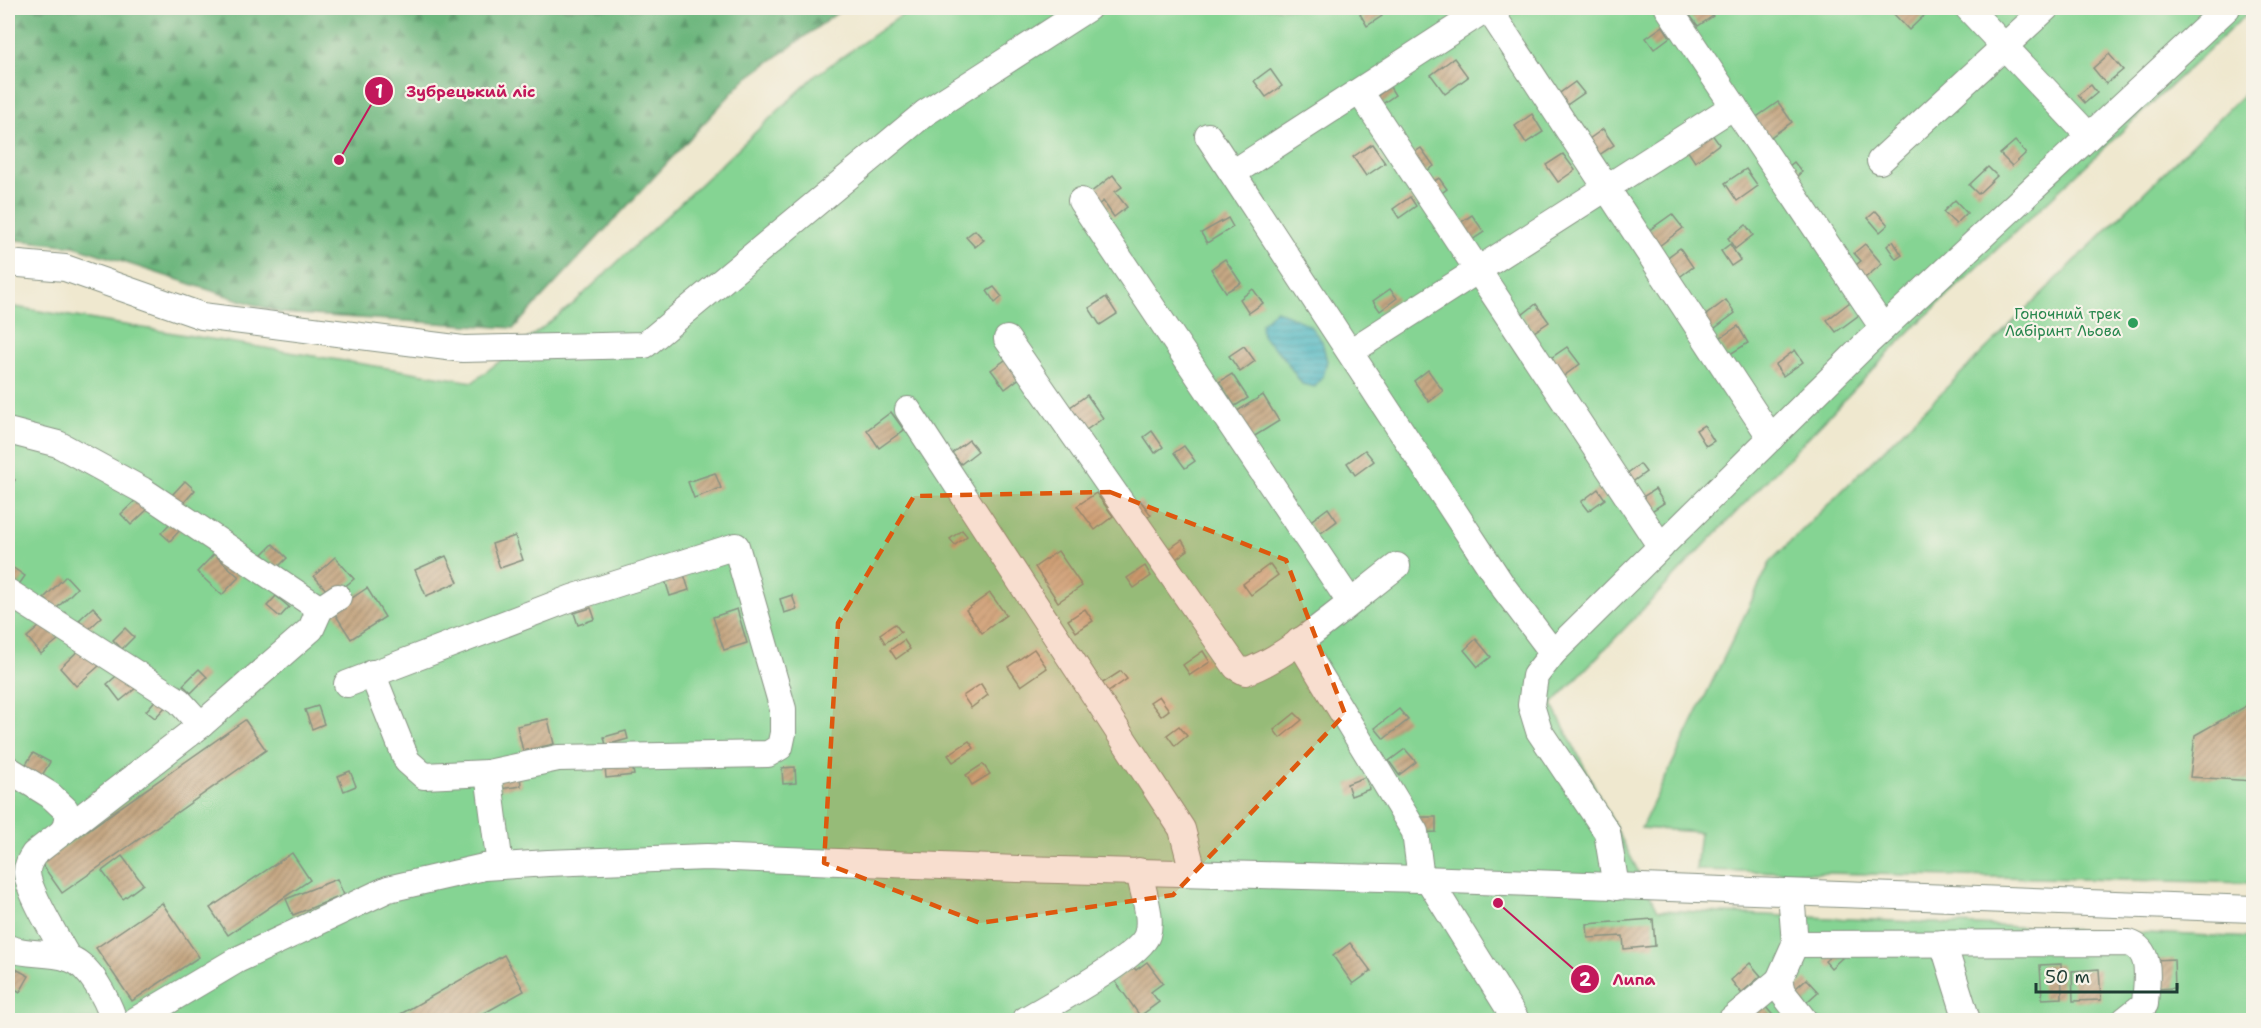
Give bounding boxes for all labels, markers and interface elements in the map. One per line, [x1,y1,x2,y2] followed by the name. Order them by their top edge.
[364,74,547,108] callout: Зубрецький ліс
[375,80,383,104] text: 1
[406,81,536,102] text: Зубрецький ліс
[2005,304,2122,341] place label: Гоночний трек Лабіринт Льова
[2126,316,2140,330] marker: Гоночний трек Лабіринт Льова
[2036,956,2177,994] scale bar
[1570,962,1667,996] callout: Липа
[2045,965,2090,989] text: 50 m
[1579,968,1592,992] text: 2
[1612,969,1656,990] text: Липа

